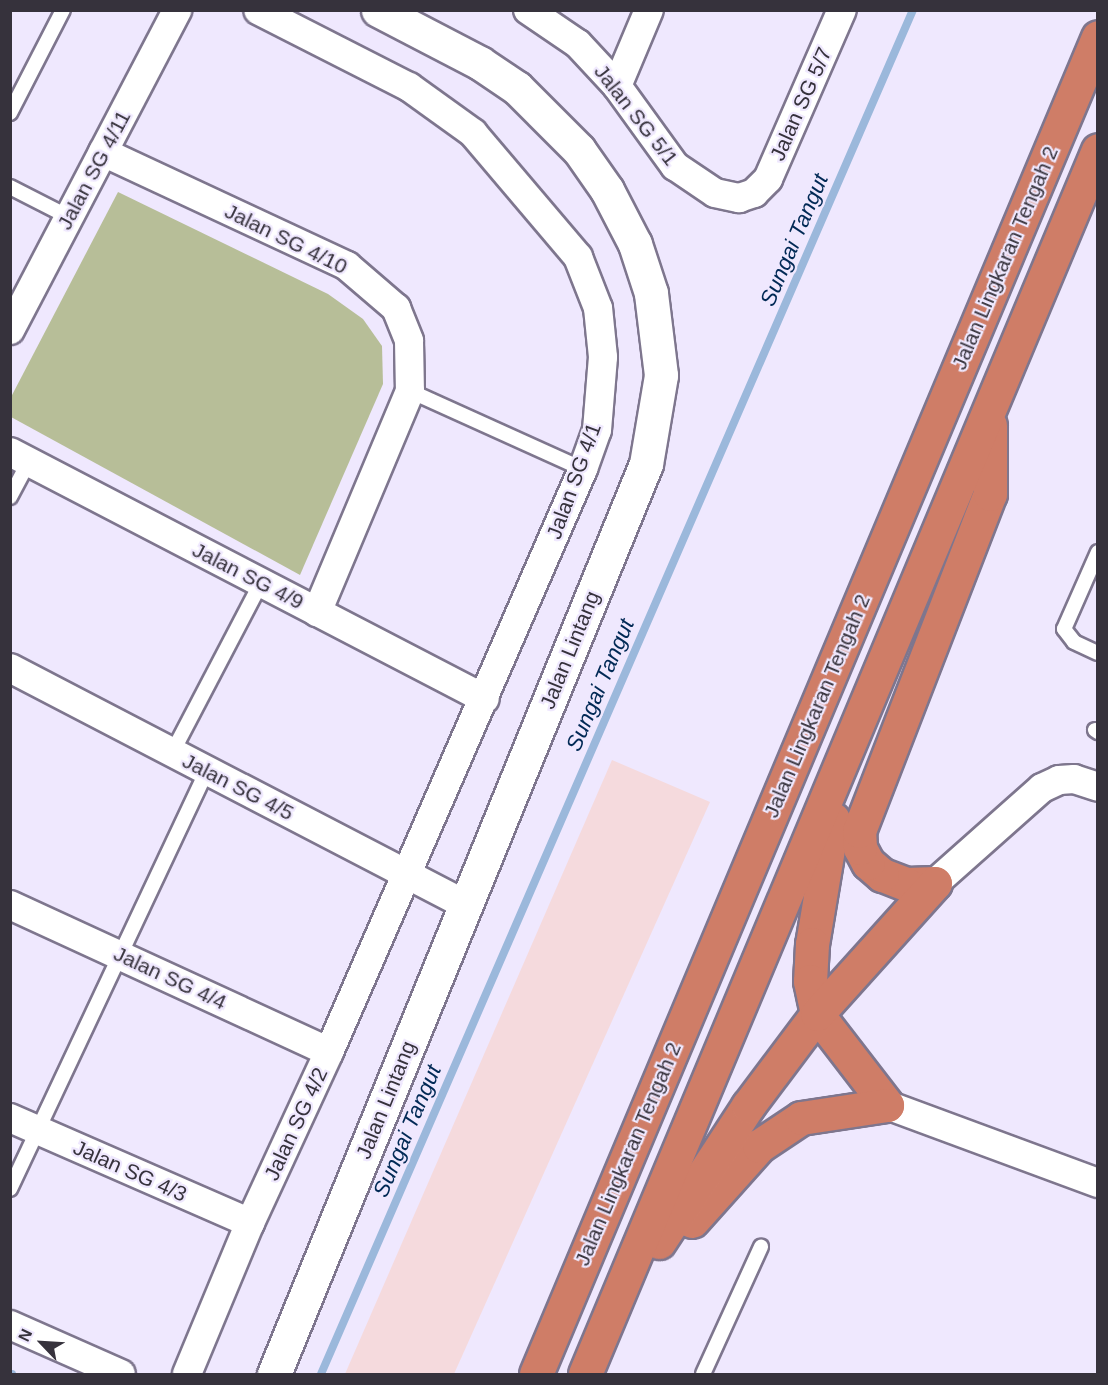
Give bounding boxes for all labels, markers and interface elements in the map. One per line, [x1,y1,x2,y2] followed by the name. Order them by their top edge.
[765,43,837,165] street label: Jalan SG 5/7
[589,59,683,171] street label: Jalan SG 5/1
[52,106,136,234] street label: Jalan SG 4/11
[946,142,1064,374] street label: Jalan Lingkaran Tengah 2
[754,170,834,310] water label: Sungai Tangut
[221,199,351,279] street label: Jalan SG 4/10
[541,420,607,542] street label: Jalan SG 4/1
[188,537,308,615] street label: Jalan SG 4/9
[535,587,605,713] street label: Jalan Lintang
[758,590,876,822] street label: Jalan Lingkaran Tengah 2
[560,615,640,755] water label: Sungai Tangut
[178,748,298,826] street label: Jalan SG 4/5
[110,941,230,1015] street label: Jalan SG 4/4
[351,1037,421,1163] street label: Jalan Lintang
[569,1038,687,1270] street label: Jalan Lingkaran Tengah 2
[367,1061,447,1201] water label: Sungai Tangut
[259,1064,333,1184] street label: Jalan SG 4/2
[69,1135,191,1207] street label: Jalan SG 4/3
[12,1313,72,1373] north arrow
[15,1326,35,1344] text: N

